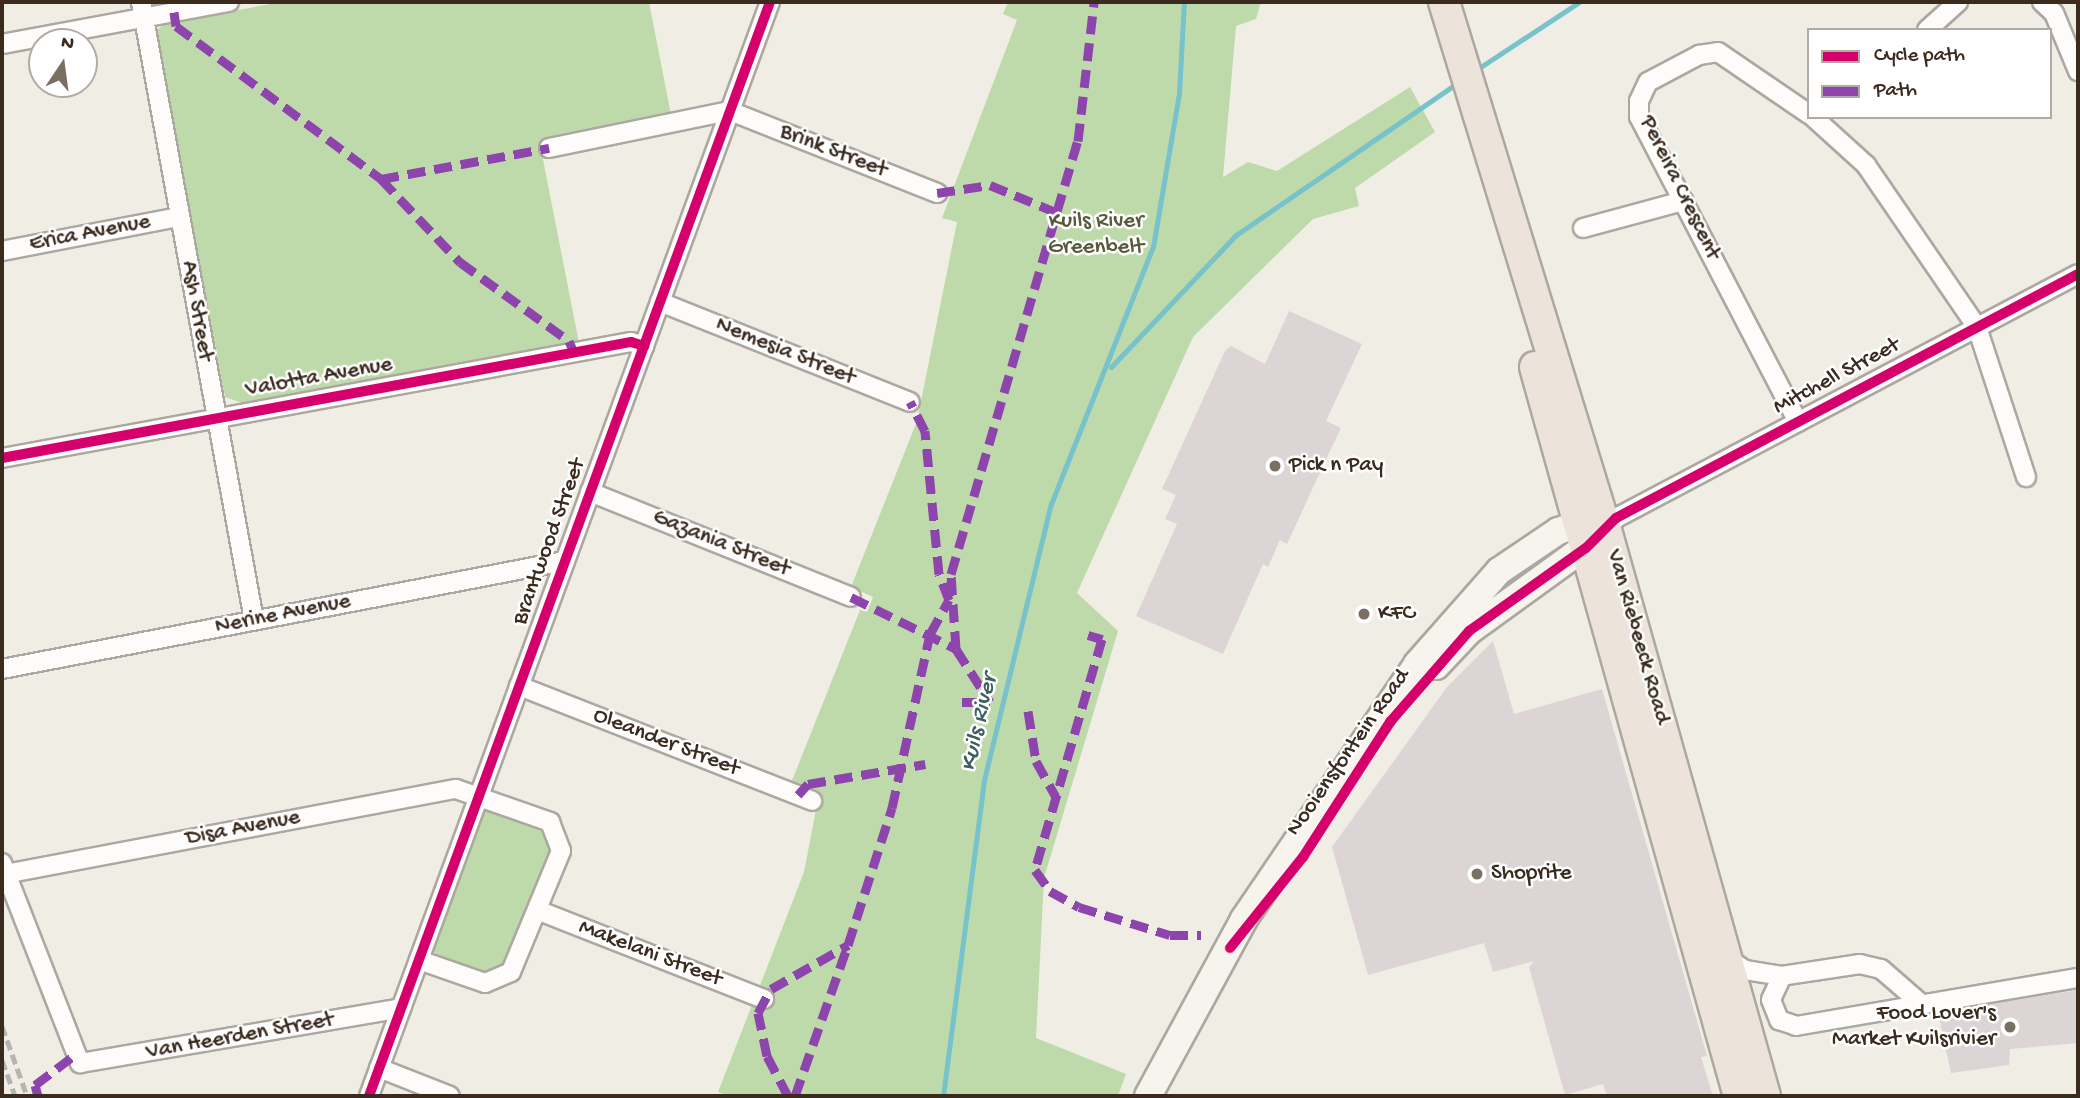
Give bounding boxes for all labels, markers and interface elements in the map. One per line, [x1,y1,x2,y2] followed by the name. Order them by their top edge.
[28,28,98,98] north arrow
[1807,28,2052,119] legend
[59,31,76,57] text: N
[1874,44,1965,69] text: Cycle path
[1874,79,1917,104] text: Path
[1632,111,1726,265] street label: Pereira Crescent
[775,119,891,185] street label: Brink Street
[1048,208,1144,262] park label: Kuils River Greenbelt
[27,209,153,259] street label: Erica Avenue
[174,259,218,363] street label: Ash Street
[711,311,859,393] street label: Nemesia Street
[1769,332,1905,422] street label: Mitchell Street
[243,351,395,405] street label: Valotta Avenue
[1289,452,1383,480] place label: Pick n Pay
[507,455,593,629] street label: Brantwood Street
[1267,458,1283,474] marker: Pick n Pay
[648,504,794,584] street label: Gazania Street
[1599,546,1675,728] street label: Van Riebeeck Road
[213,588,353,642] street label: Nerine Avenue
[1378,600,1415,628] place label: KFC
[1356,606,1372,622] marker: KFC
[1281,664,1417,842] street label: Nooiensfontein Road
[955,672,1005,774] water label: Kuils River
[589,702,743,784] street label: Oleander Street
[184,804,302,854] street label: Disa Avenue
[1491,860,1572,888] place label: Shoprite
[1469,866,1485,882] marker: Shoprite
[574,914,726,994] street label: Makelani Street
[1832,1000,1996,1054] place label: Food Lover's Market Kuilsrivier
[144,1007,336,1067] street label: Van Heerden Street
[2002,1019,2018,1035] marker: Food Lover's Market Kuilsrivier

